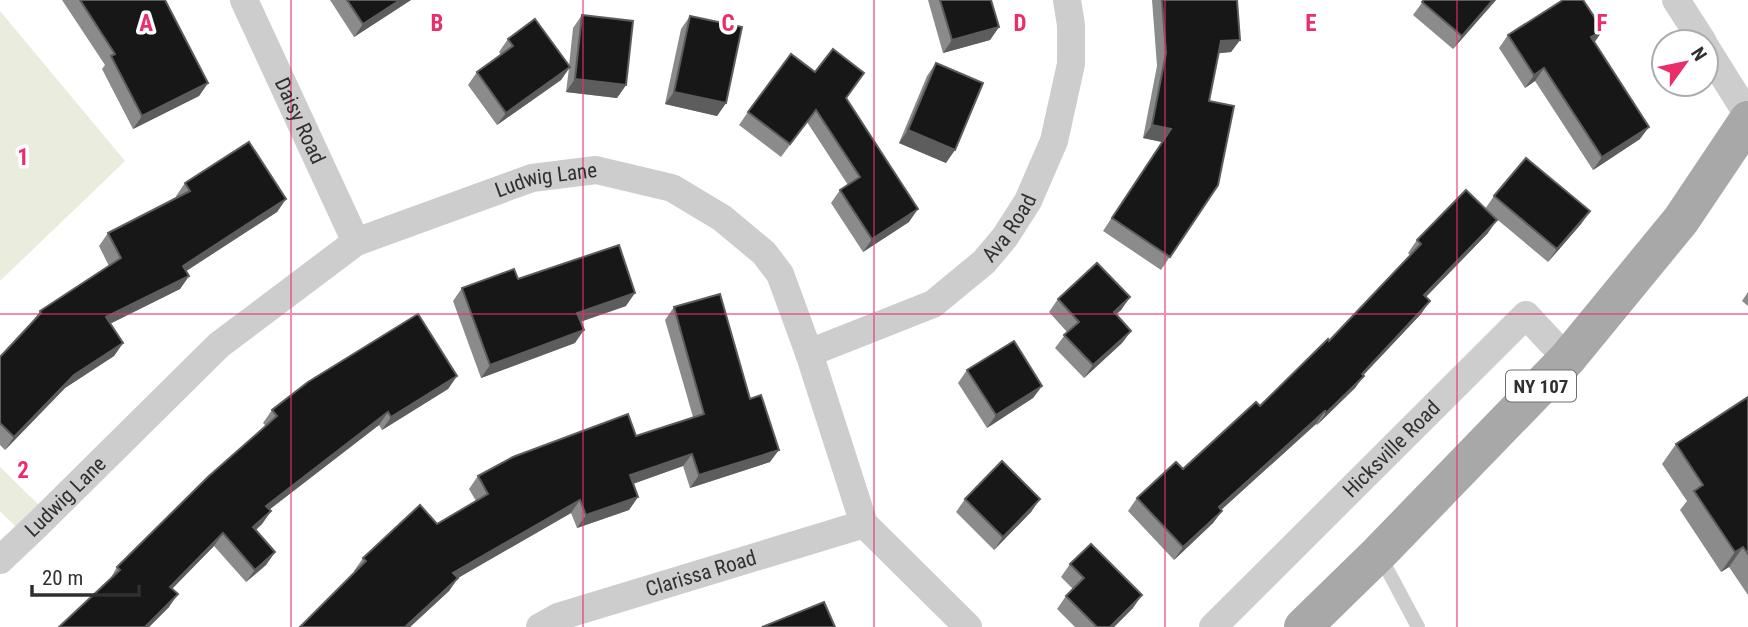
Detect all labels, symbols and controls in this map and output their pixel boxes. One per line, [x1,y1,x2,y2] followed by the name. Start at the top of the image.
[139,10,153,37] text: A
[431,10,443,37] text: B
[721,10,735,37] text: C
[1014,10,1027,37] text: D
[1305,10,1317,37] text: E
[1597,10,1608,37] text: F
[1650,28,1720,98] north arrow
[1686,43,1712,65] text: N
[270,74,330,168] street label: Daisy Road
[17,144,29,171] text: 1
[492,158,598,202] street label: Ludwig Lane
[977,191,1041,267] street label: Ava Road
[1506,370,1576,402] road number: NY 107
[1338,396,1445,502] street label: Hicksville Road
[20,452,111,542] street label: Ludwig Lane
[17,457,29,484] text: 2
[643,545,759,602] street label: Clarissa Road
[32,554,138,598] scale bar
[42,566,83,590] text: 20 m

